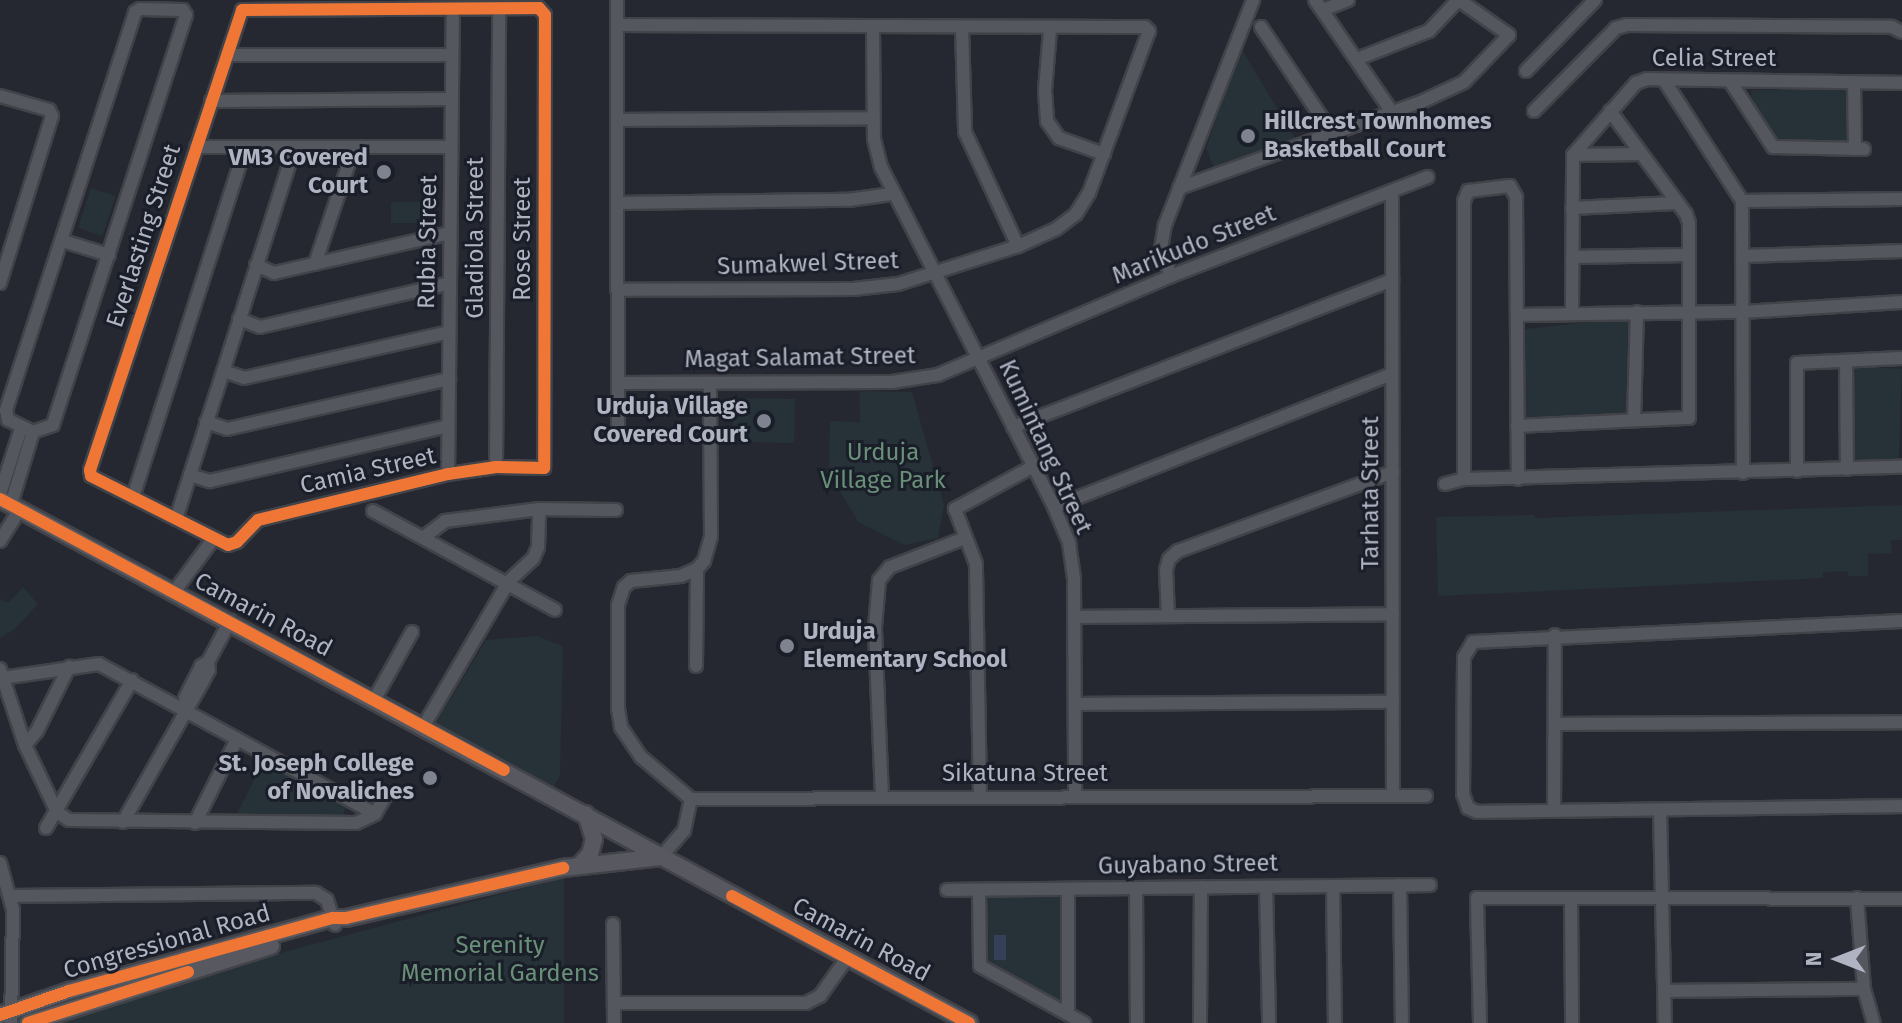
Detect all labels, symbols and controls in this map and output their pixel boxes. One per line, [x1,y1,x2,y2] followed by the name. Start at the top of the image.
[1652,45,1776,73] street label: Celia Street
[1264,108,1492,164] place label: Hillcrest Townhomes Basketball Court
[1239,127,1257,145] marker: Hillcrest Townhomes Basketball Court
[101,141,187,331] street label: Everlasting Street
[228,144,368,200] place label: VM3 Covered Court
[462,157,490,319] street label: Gladiola Street
[375,163,393,181] marker: VM3 Covered Court
[412,175,444,309] street label: Rubia Street
[509,177,537,301] street label: Rose Street
[1108,199,1280,291] street label: Marikudo Street
[717,246,899,282] street label: Sumakwel Street
[684,342,916,374] street label: Magat Salamat Street
[992,355,1098,539] street label: Kumintang Street
[593,393,748,449] place label: Urduja Village Covered Court
[755,412,773,430] marker: Urduja Village Covered Court
[1357,416,1385,570] street label: Tarhata Street
[820,439,946,495] park label: Urduja Village Park
[297,441,439,501] street label: Camia Street
[189,567,337,663] street label: Camarin Road
[803,618,1007,674] place label: Urduja Elementary School
[778,637,796,655] marker: Urduja Elementary School
[218,750,414,806] place label: St. Joseph College of Novaliches
[942,760,1108,788] street label: Sikatuna Street
[421,769,439,787] marker: St. Joseph College of Novaliches
[1098,849,1278,881] street label: Guyabano Street
[787,892,935,988] street label: Camarin Road
[60,899,274,985] street label: Congressional Road
[1798,919,1878,999] north arrow
[401,932,599,988] park label: Serenity Memorial Gardens
[1800,952,1827,966] text: N

